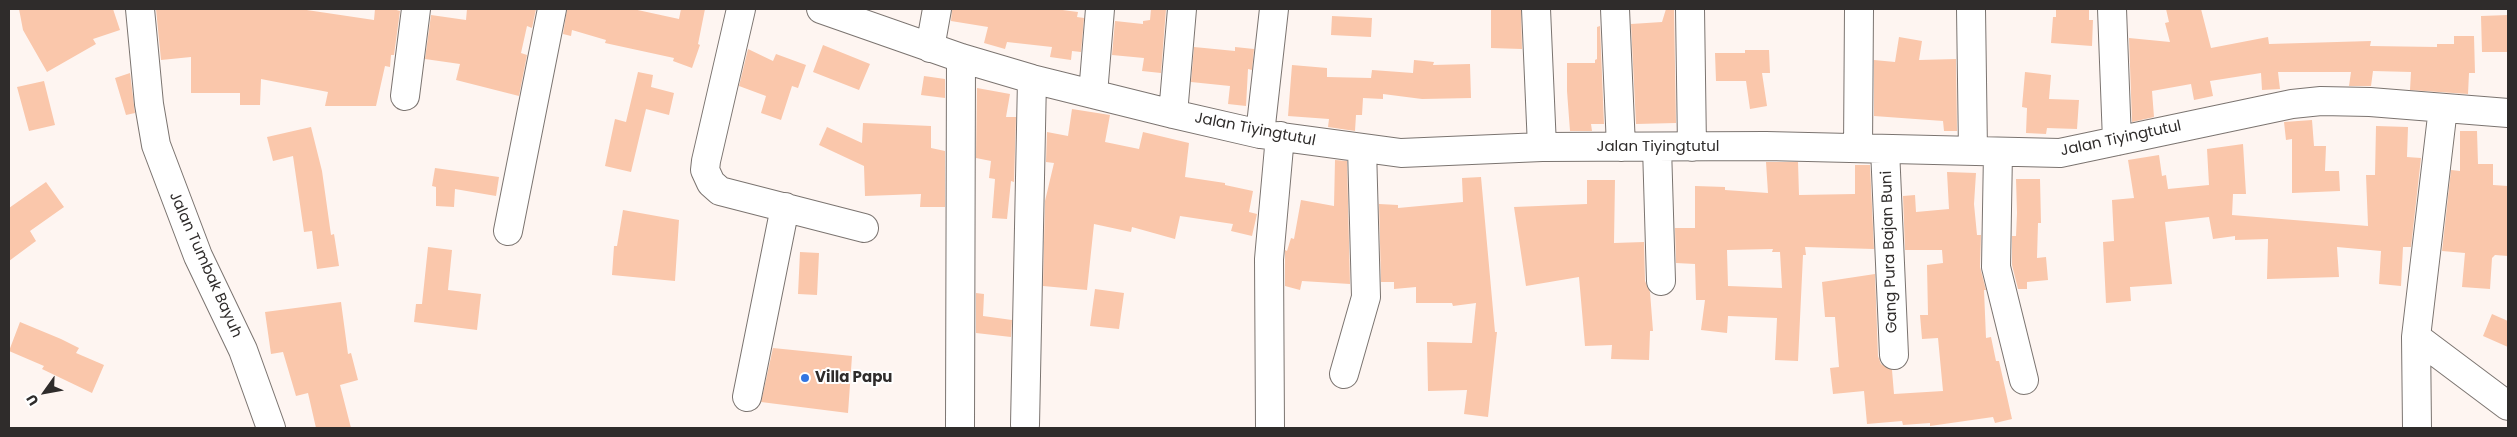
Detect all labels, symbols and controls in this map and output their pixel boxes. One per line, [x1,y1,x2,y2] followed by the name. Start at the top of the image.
[1193,109,1317,151] street label: Jalan Tiyingtutul
[2059,117,2183,161] street label: Jalan Tiyingtutul
[1596,138,1720,156] street label: Jalan Tiyingtutul
[1878,171,1902,333] street label: Gang Pura Bajan Buni
[165,189,245,341] street label: Jalan Tumbak Bayuh
[20,367,70,417] north arrow
[815,369,892,387] place label: Villa Papu
[799,372,811,384] marker: Villa Papu
[21,390,43,409] text: U

